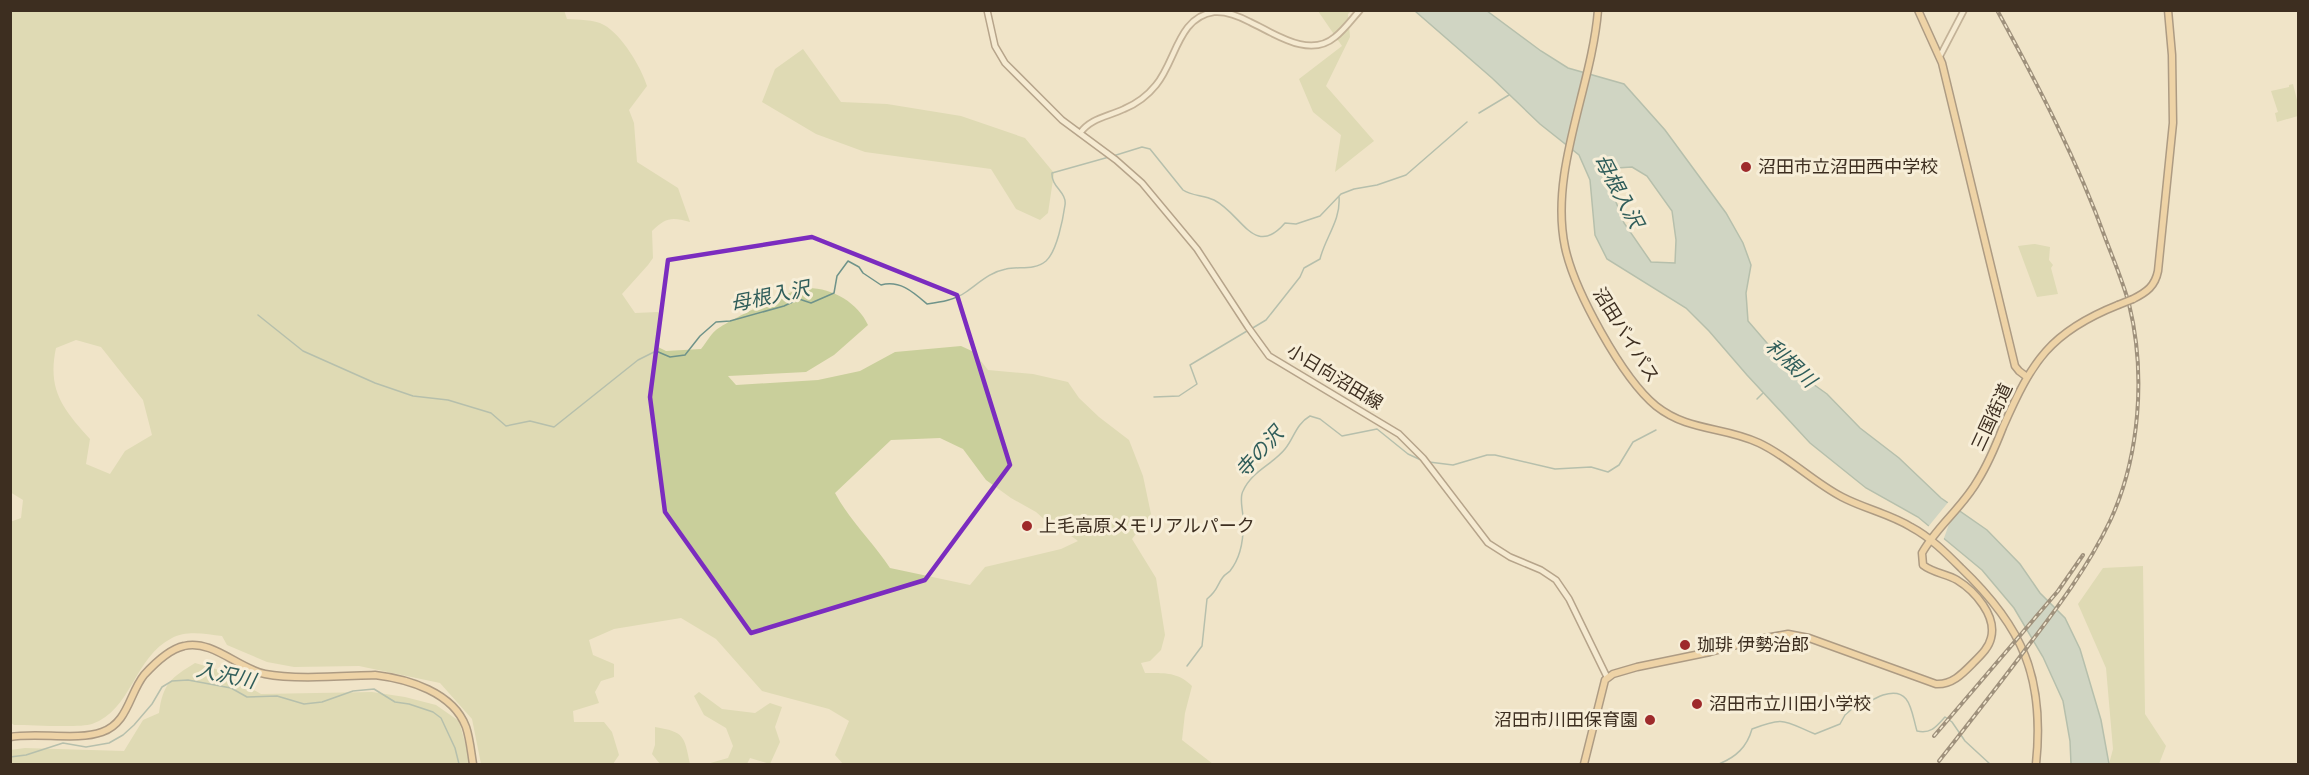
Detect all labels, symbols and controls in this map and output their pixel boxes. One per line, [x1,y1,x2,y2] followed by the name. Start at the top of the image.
[1588,149,1652,236] water label: 母根入沢
[1758,154,1938,179] place label: 沼田市立沼田西中学校
[1739,160,1753,174] marker: 沼田市立沼田西中学校
[728,273,815,318] water label: 母根入沢
[1587,282,1666,387] street label: 沼田バイパス
[1760,332,1824,395] water label: 利根川
[1283,338,1388,415] street label: 小日向沼田線
[1965,379,2018,455] street label: 三国街道
[1229,418,1291,484] water label: 寺の沢
[1039,513,1255,538] place label: 上毛高原メモリアルパーク
[1020,519,1034,533] marker: 上毛高原メモリアルパーク
[1697,632,1809,657] place label: 珈琲 伊勢治郎
[1678,638,1692,652] marker: 珈琲 伊勢治郎
[194,655,260,695] water label: 入沢川
[1709,691,1871,716] place label: 沼田市立川田小学校
[1690,697,1704,711] marker: 沼田市立川田小学校
[1494,707,1638,732] place label: 沼田市川田保育園
[1643,713,1657,727] marker: 沼田市川田保育園

